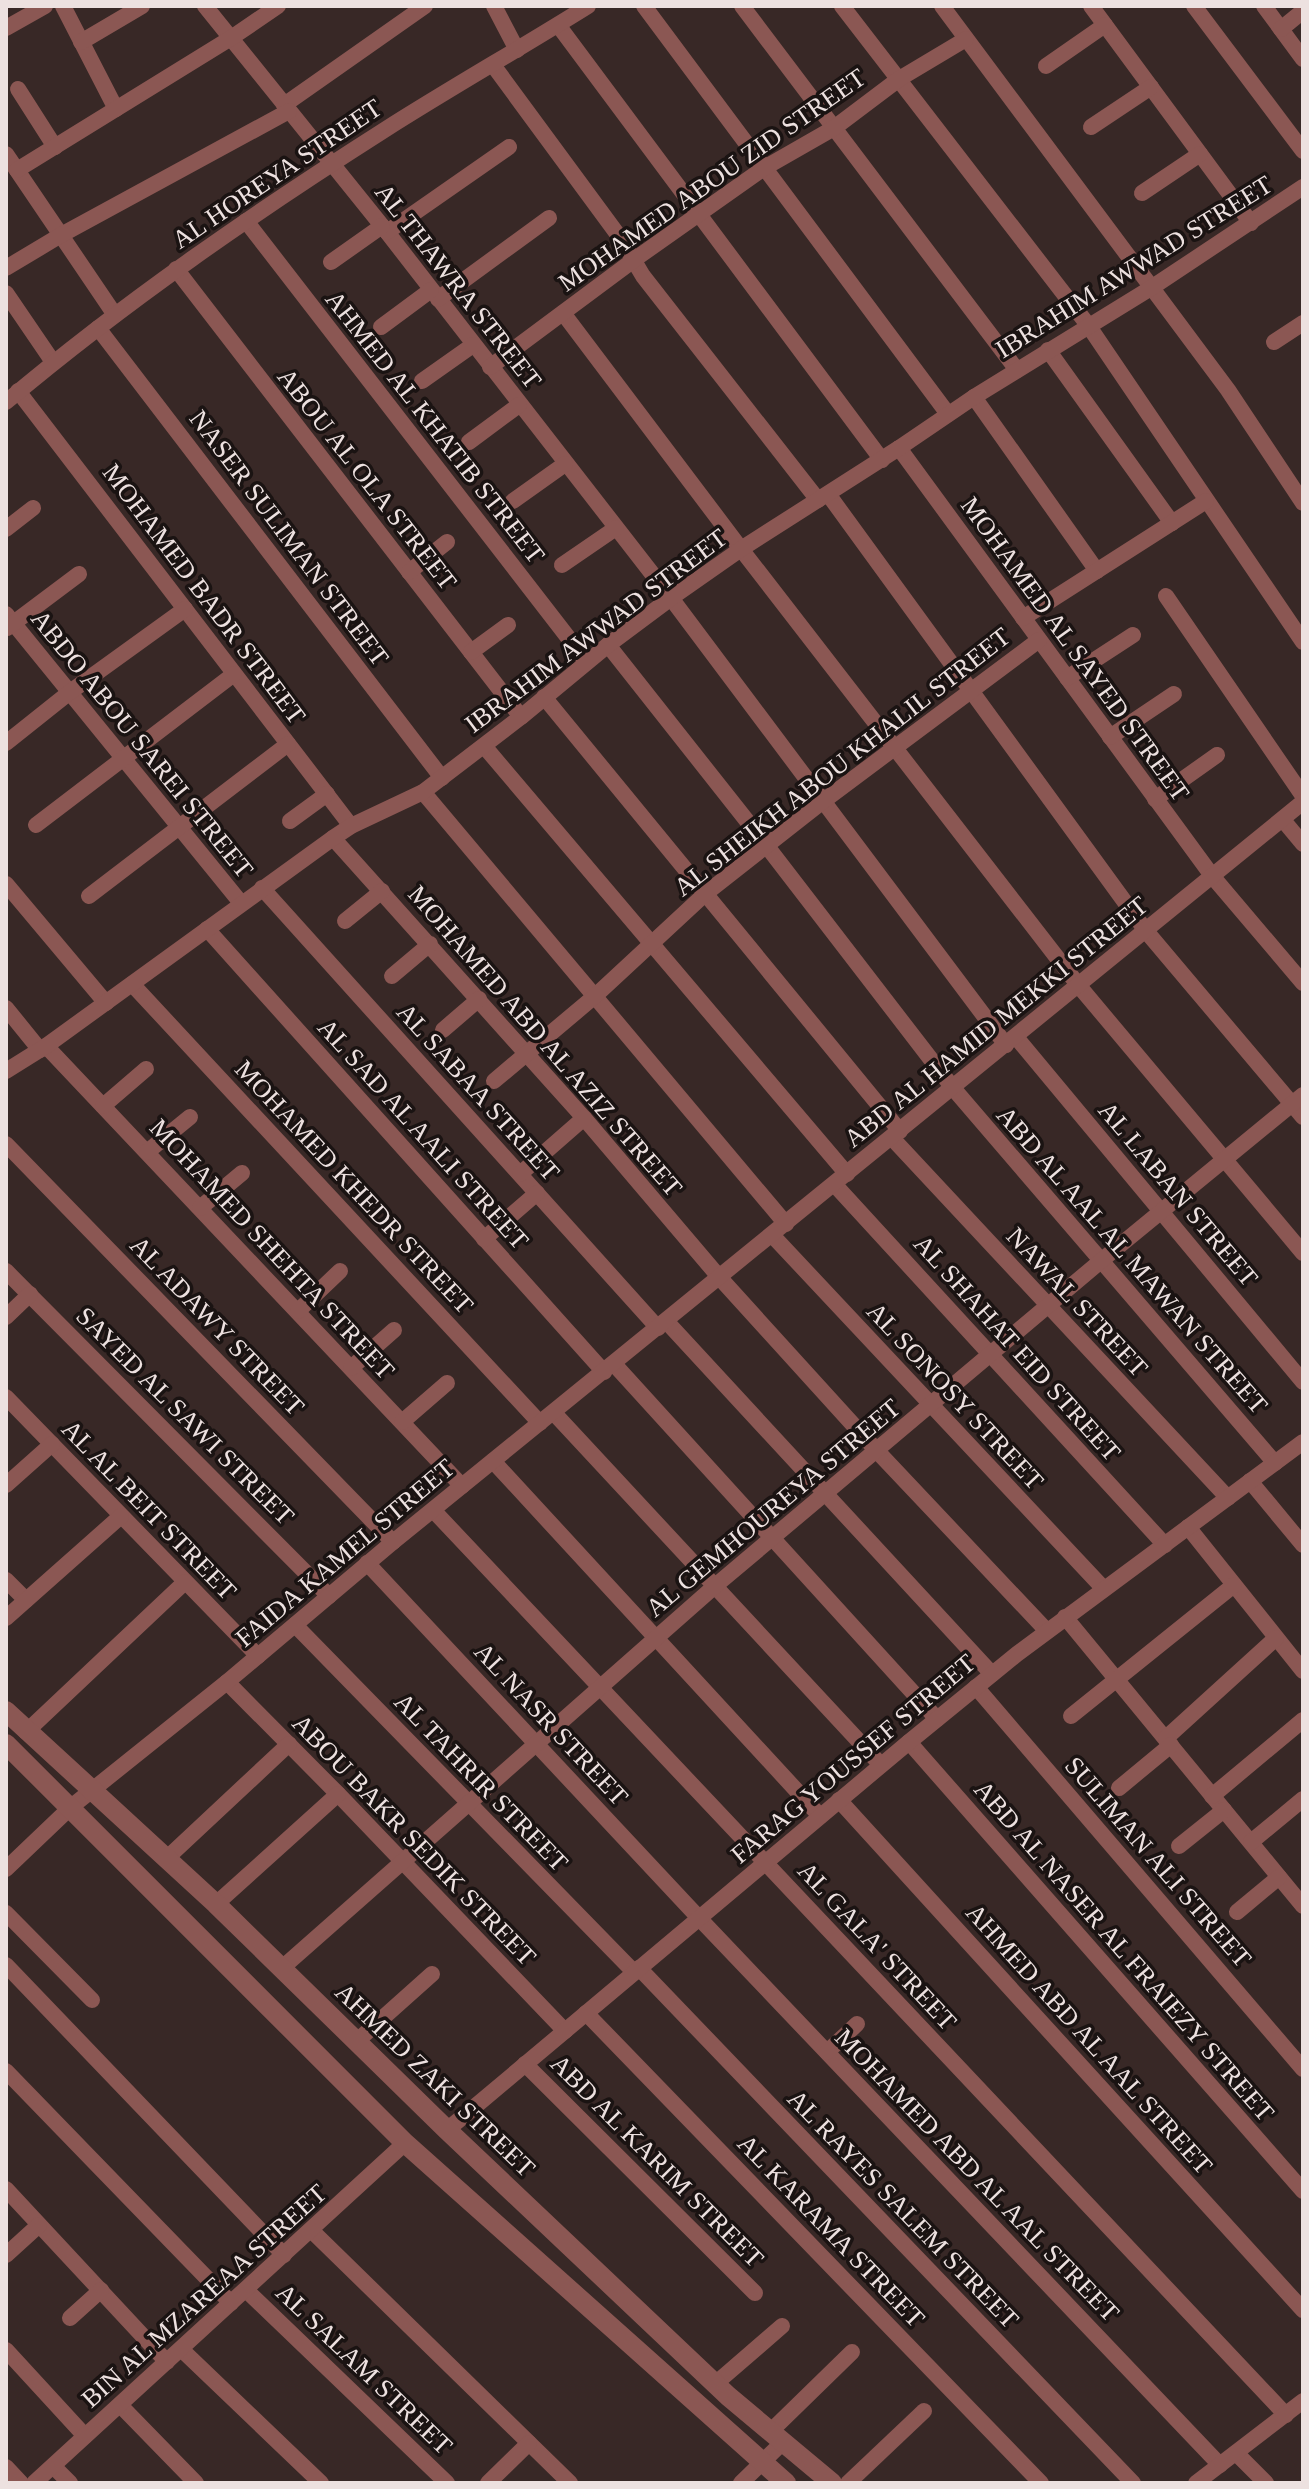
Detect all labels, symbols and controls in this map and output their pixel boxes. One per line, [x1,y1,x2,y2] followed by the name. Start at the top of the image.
[553,63,871,297] street label: MOHAMED ABOU ZID STREET
[167,93,387,255] street label: AL HOREYA STREET
[991,170,1277,364] street label: IBRAHIM AWWAD STREET
[369,178,547,394] street label: AL THAWRA STREET
[320,285,550,569] street label: AHMED AL KHATIB STREET
[272,363,462,595] street label: ABOU AL OLA STREET
[184,405,395,671] street label: NASER SULIMAN STREET
[97,458,311,730] street label: MOHAMED BADR STREET
[955,491,1195,807] street label: MOHAMED AL SAYED STREET
[459,523,733,739] street label: IBRAHIM AWWAD STREET
[25,604,259,884] street label: ABDO ABOU SAREI STREET
[668,622,1016,902] street label: AL SHEIKH ABOU KHALIL STREET
[402,880,688,1202] street label: MOHAMED ABD AL AZIZ STREET
[839,891,1154,1153] street label: ABD AL HAMID MEKKI STREET
[391,997,565,1187] street label: AL SABAA STREET
[312,1013,534,1255] street label: AL SAD AL AALI STREET
[229,1055,479,1320] street label: MOHAMED KHEDR STREET
[1092,1096,1264,1292] street label: AL LABAN STREET
[991,1101,1273,1420] street label: ABD AL AAL AL MAWAN STREET
[144,1113,400,1385] street label: MOHAMED SHEHTA STREET
[1001,1222,1153,1382] street label: NAWAL STREET
[908,1229,1126,1467] street label: AL SHAHAT EID STREET
[124,1231,310,1421] street label: AL ADAWY STREET
[861,1296,1049,1496] street label: AL SONOSY STREET
[70,1301,300,1531] street label: SAYED AL SAWI STREET
[640,1393,906,1623] street label: AL GEMHOUREYA STREET
[56,1414,242,1606] street label: AL AL BEIT STREET
[230,1453,460,1653] street label: FAIDA KAMEL STREET
[468,1637,634,1811] street label: AL NASR STREET
[725,1648,981,1869] street label: FARAG YOUSSEF STREET
[389,1687,574,1877] street label: AL TAHRIR STREET
[286,1709,542,1971] street label: ABOU BAKR SEDIK STREET
[1059,1751,1257,1973] street label: SULIMAN ALI STREET
[968,1775,1280,2127] street label: ABD AL NASER AL FRAIEZY STREET
[792,1856,962,2036] street label: AL GALA' STREET
[960,1898,1218,2180] street label: AHMED ABD AL AAL STREET
[329,1977,541,2183] street label: AHMED ZAKI STREET
[829,2023,1125,2327] street label: MOHAMED ABD AL AAL STREET
[545,2049,769,2273] street label: ABD AL KARIM STREET
[782,2084,1024,2334] street label: AL RAYES SALEM STREET
[732,2129,930,2333] street label: AL KARAMA STREET
[76,2178,332,2413] street label: BIN AL MZAREAA STREET
[270,2278,458,2460] street label: AL SALAM STREET

